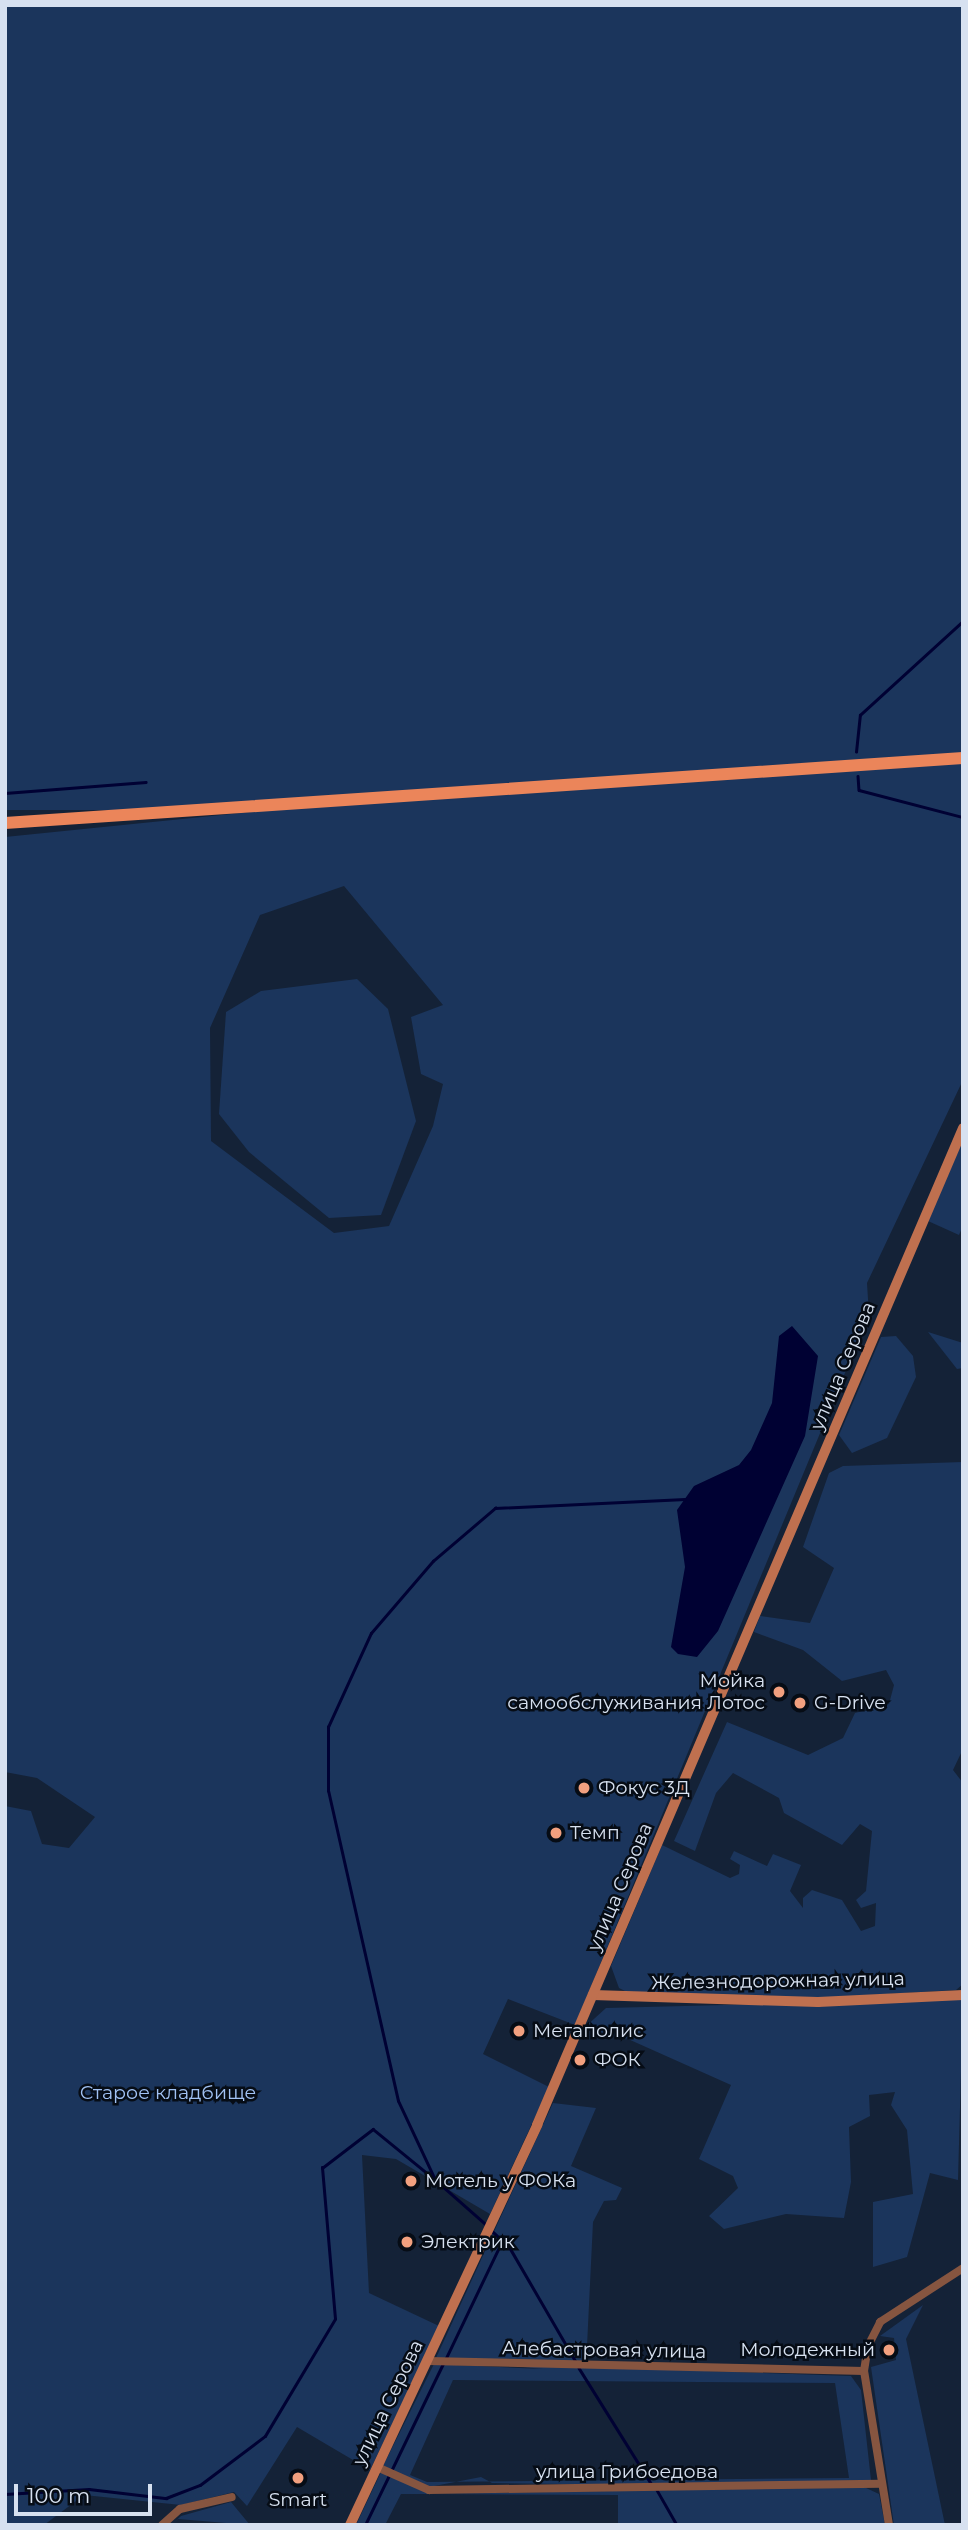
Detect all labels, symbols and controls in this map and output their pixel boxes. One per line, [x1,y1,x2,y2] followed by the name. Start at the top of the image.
[806,1299,880,1433] street label: улица Серова
[507,1670,765,1714] place label: Мойка самообслуживания Лотос
[771,1684,787,1700] marker: Мойка самообслуживания Лотос
[814,1692,886,1714] place label: G-Drive
[792,1695,808,1711] marker: G-Drive
[598,1777,690,1799] place label: Фокус 3Д
[576,1780,592,1796] marker: Фокус 3Д
[583,1820,657,1954] street label: улица Серова
[570,1822,620,1844] place label: Темп
[548,1825,564,1841] marker: Темп
[651,1967,905,1995] street label: Железнодорожная улица
[533,2020,644,2042] place label: Мегаполис
[511,2023,527,2039] marker: Мегаполис
[594,2049,641,2071] place label: ФОК
[572,2052,588,2068] marker: ФОК
[80,2082,256,2104] park label: Старое кладбище
[425,2170,576,2192] place label: Мотель у ФОКа
[403,2173,419,2189] marker: Мотель у ФОКа
[421,2231,515,2253] place label: Электрик
[399,2234,415,2250] marker: Электрик
[348,2336,428,2470] street label: улица Серова
[502,2337,706,2363] street label: Алебастровая улица
[740,2339,875,2361] place label: Молодежный
[881,2342,897,2358] marker: Молодежный
[536,2461,718,2483] street label: улица Грибоедова
[18,2470,156,2514] scale bar
[290,2470,306,2486] marker: Smart
[27,2483,90,2508] text: 100 m
[269,2489,327,2511] place label: Smart

